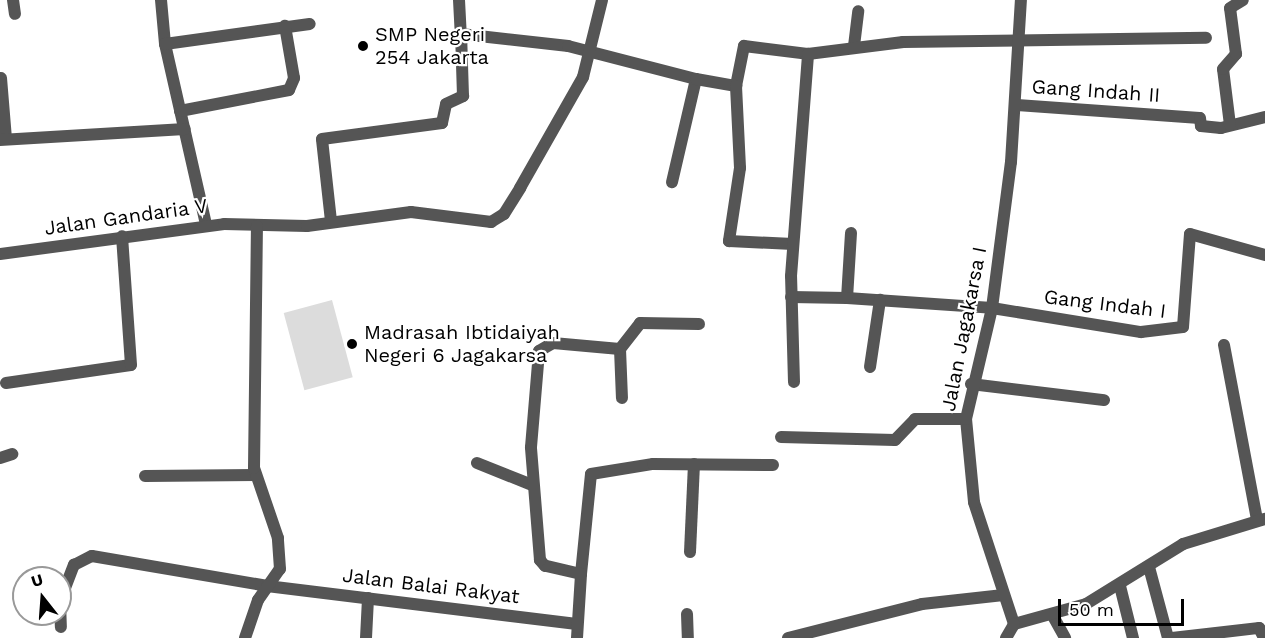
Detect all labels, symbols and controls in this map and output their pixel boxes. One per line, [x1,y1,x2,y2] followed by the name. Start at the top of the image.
[375,22,489,69] place label: SMP Negeri 254 Jakarta
[356,39,370,53] marker: SMP Negeri 254 Jakarta
[1031,75,1161,107] street label: Gang Indah II
[42,194,210,240] street label: Jalan Gandaria V
[936,244,992,414] street label: Jalan Jagakarsa I
[1043,285,1167,323] street label: Gang Indah I
[364,320,560,367] place label: Madrasah Ibtidaiyah Negeri 6 Jagakarsa
[345,337,359,351] marker: Madrasah Ibtidaiyah Negeri 6 Jagakarsa
[341,563,521,609] street label: Jalan Balai Rakyat
[12,566,72,626] north arrow
[29,569,45,591] text: U
[1061,587,1187,625] scale bar
[1069,599,1114,620] text: 50 m

